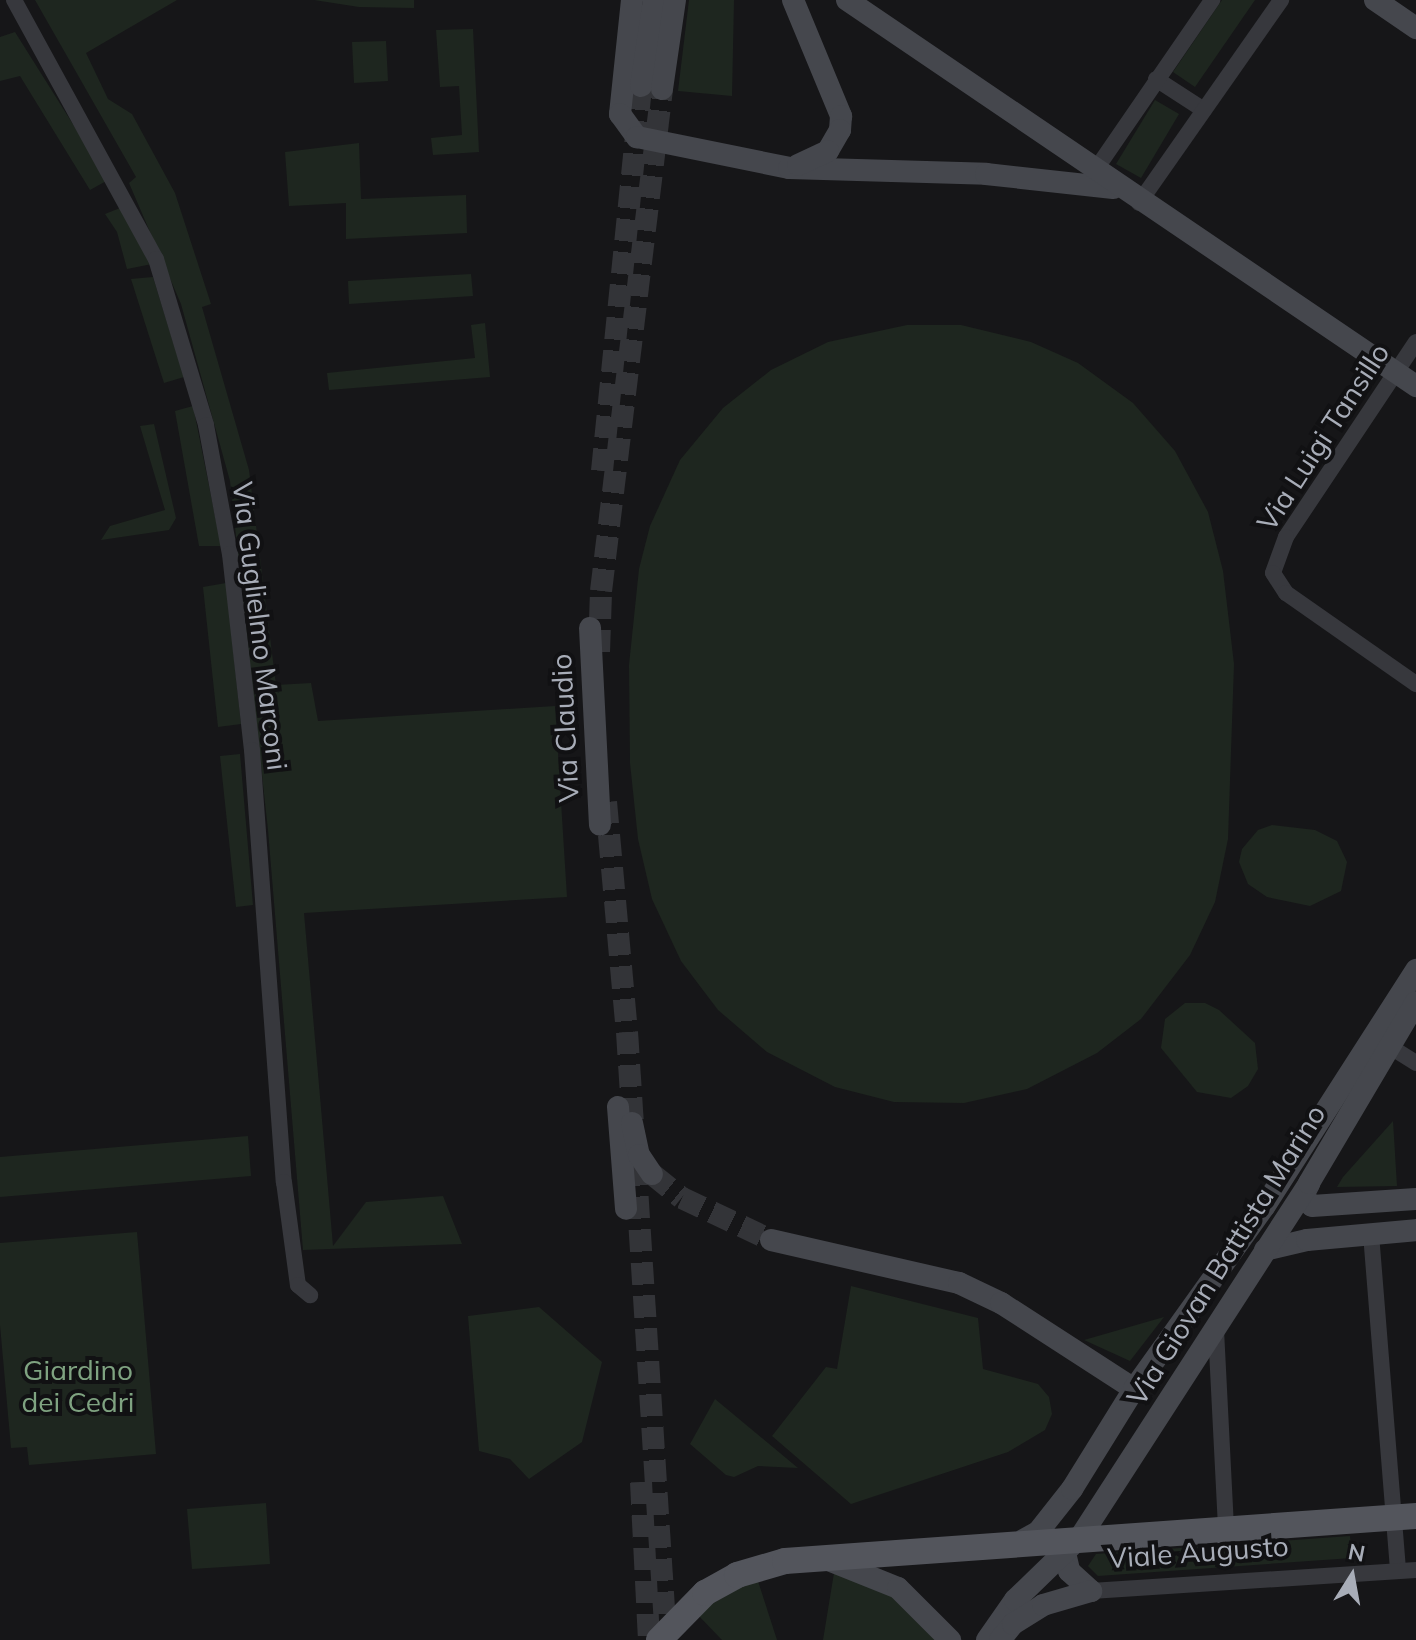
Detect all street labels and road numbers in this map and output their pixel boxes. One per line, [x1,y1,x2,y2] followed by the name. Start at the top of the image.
[1250,337,1396,537] street label: Via Luigi Tansillo
[226,480,294,772] street label: Via Guglielmo Marconi
[544,653,586,803] street label: Via Claudio
[1120,1099,1332,1411] street label: Via Giovan Battista Marino
[1106,1529,1290,1575] street label: Viale Augusto

